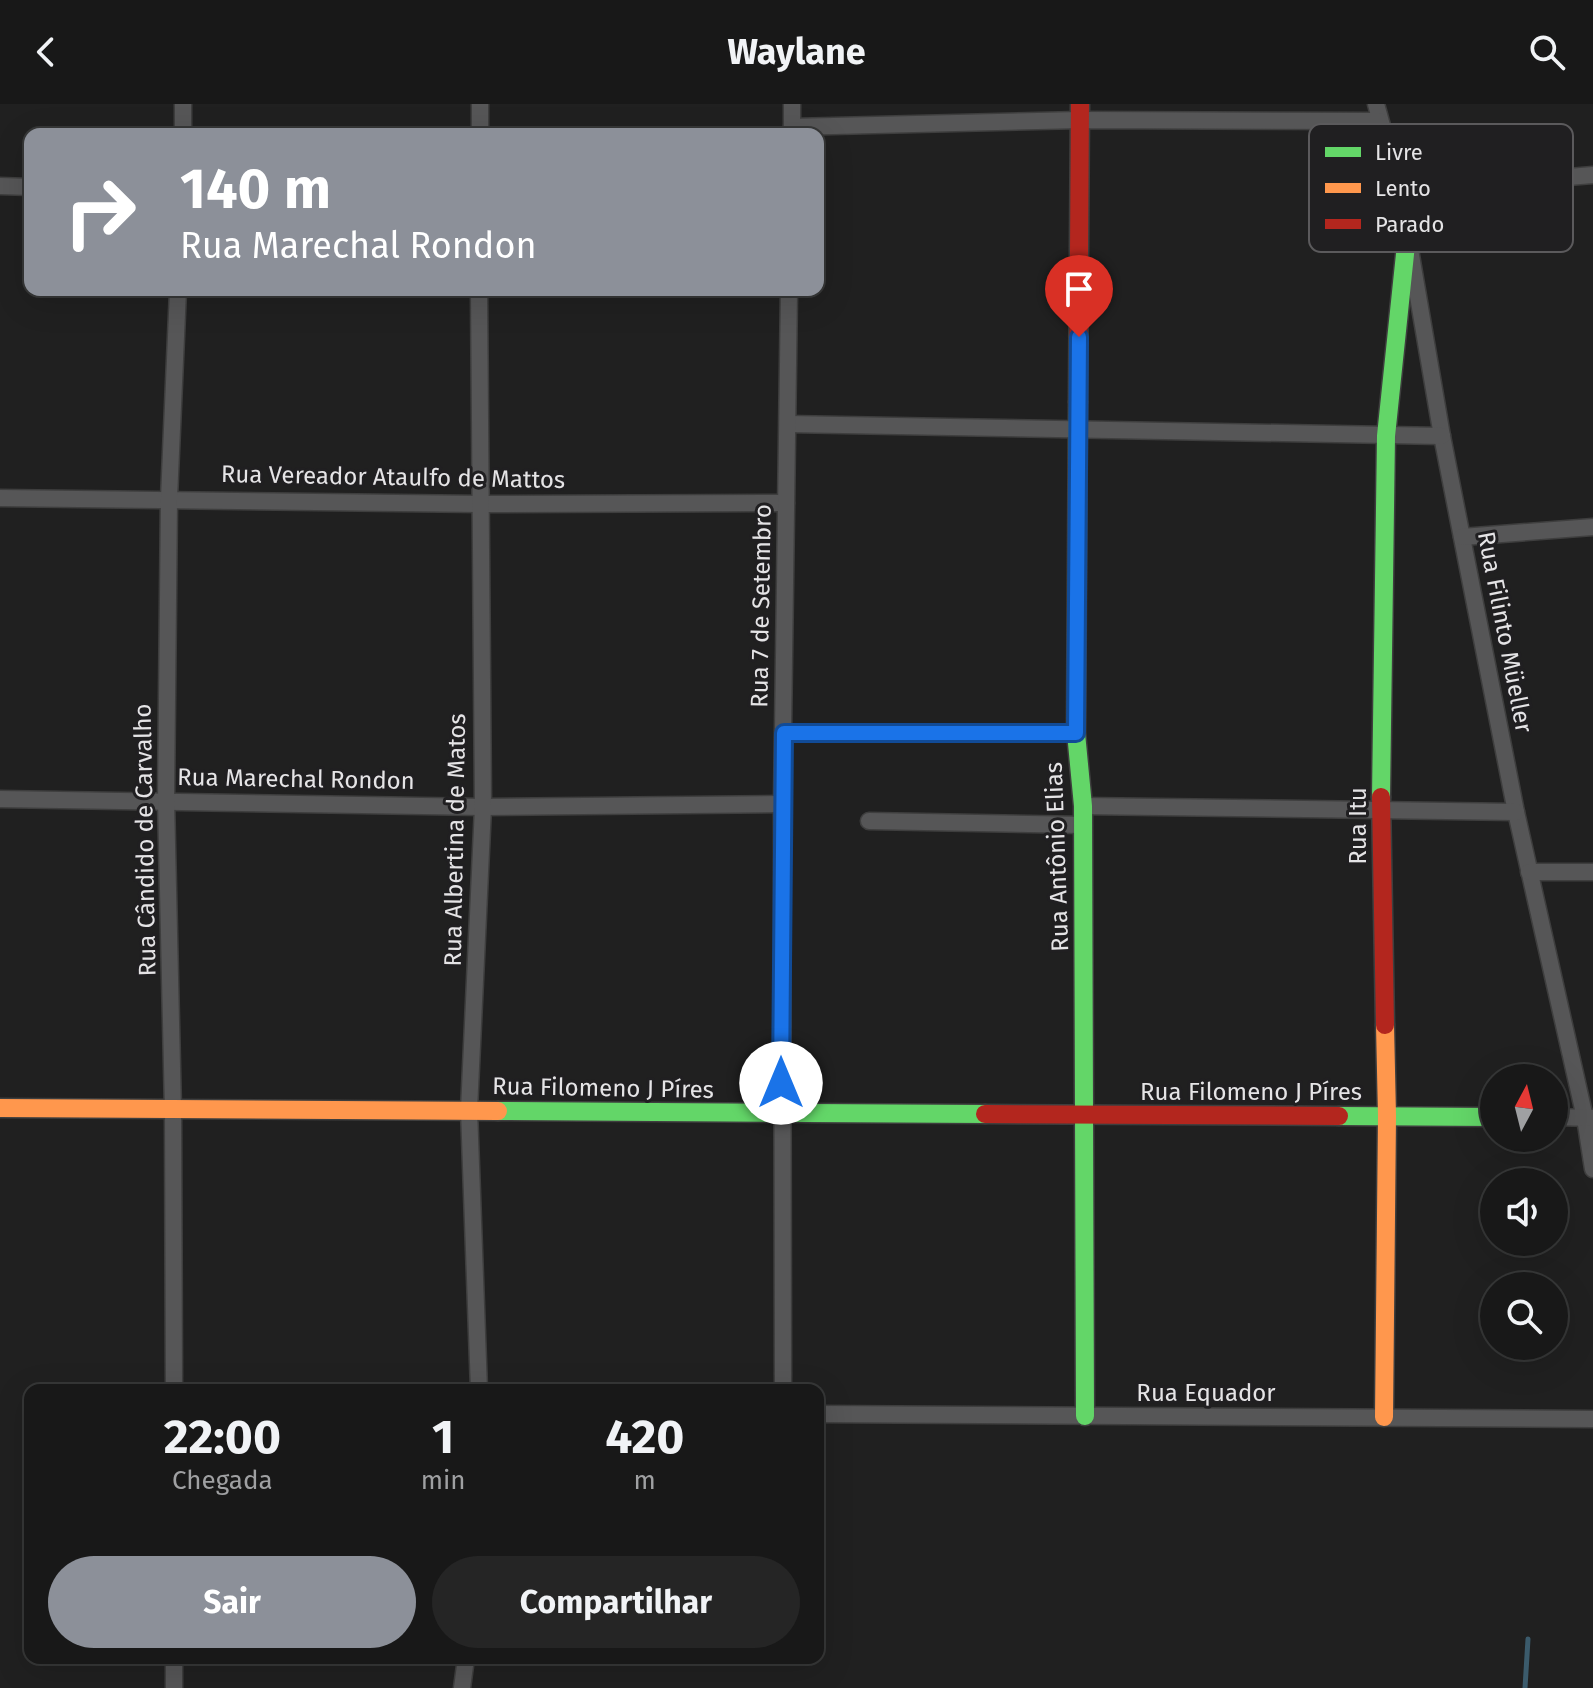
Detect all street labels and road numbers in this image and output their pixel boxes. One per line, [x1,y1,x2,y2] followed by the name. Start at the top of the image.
[221,460,565,494] street label: Rua Vereador Ataulfo de Mattos
[745,504,777,708] street label: Rua 7 de Setembro
[1472,529,1538,736] street label: Rua Filinto Müeller
[129,703,161,977] street label: Rua Cândido de Carvalho
[439,713,471,967] street label: Rua Albertina de Matos
[1040,762,1074,952] street label: Rua Antônio Elias
[177,763,415,795] street label: Rua Marechal Rondon
[1344,787,1372,865] street label: Rua Itu
[492,1072,714,1104] street label: Rua Filomeno J Píres
[1140,1078,1362,1106] street label: Rua Filomeno J Píres
[1136,1379,1276,1407] street label: Rua Equador

